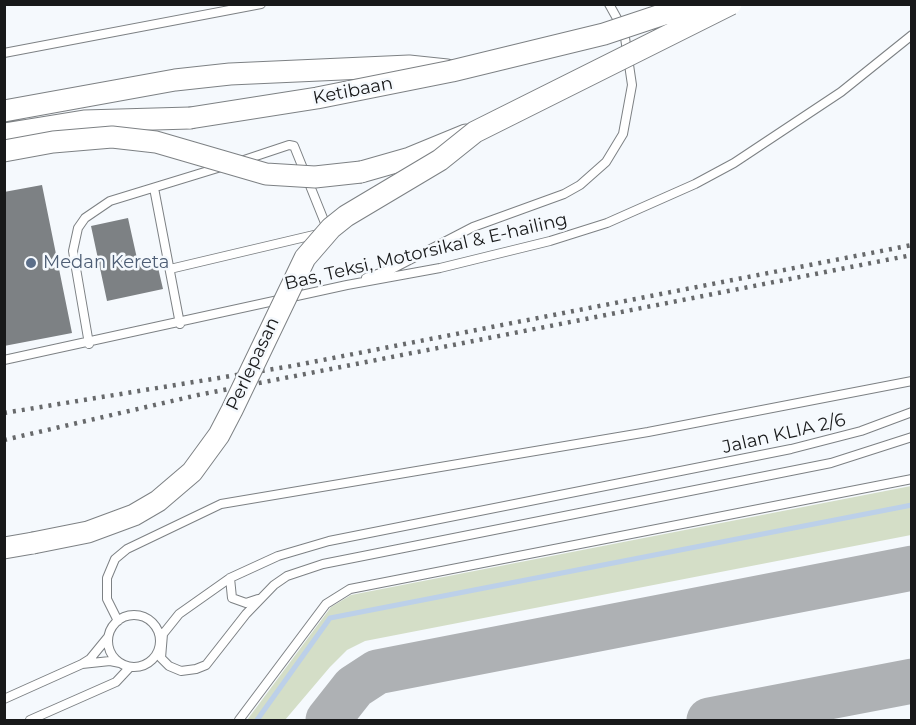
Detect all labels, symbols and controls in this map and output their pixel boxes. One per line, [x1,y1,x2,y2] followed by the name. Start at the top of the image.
[311,73,395,109] street label: Ketibaan
[282,209,570,295] street label: Bas, Teksi, Motorsikal & E-hailing
[43,252,169,274] place label: Medan Kereta
[24,256,38,270] marker: Medan Kereta
[222,314,284,414] street label: Perlepasan
[720,409,848,459] street label: Jalan KLIA 2/6

